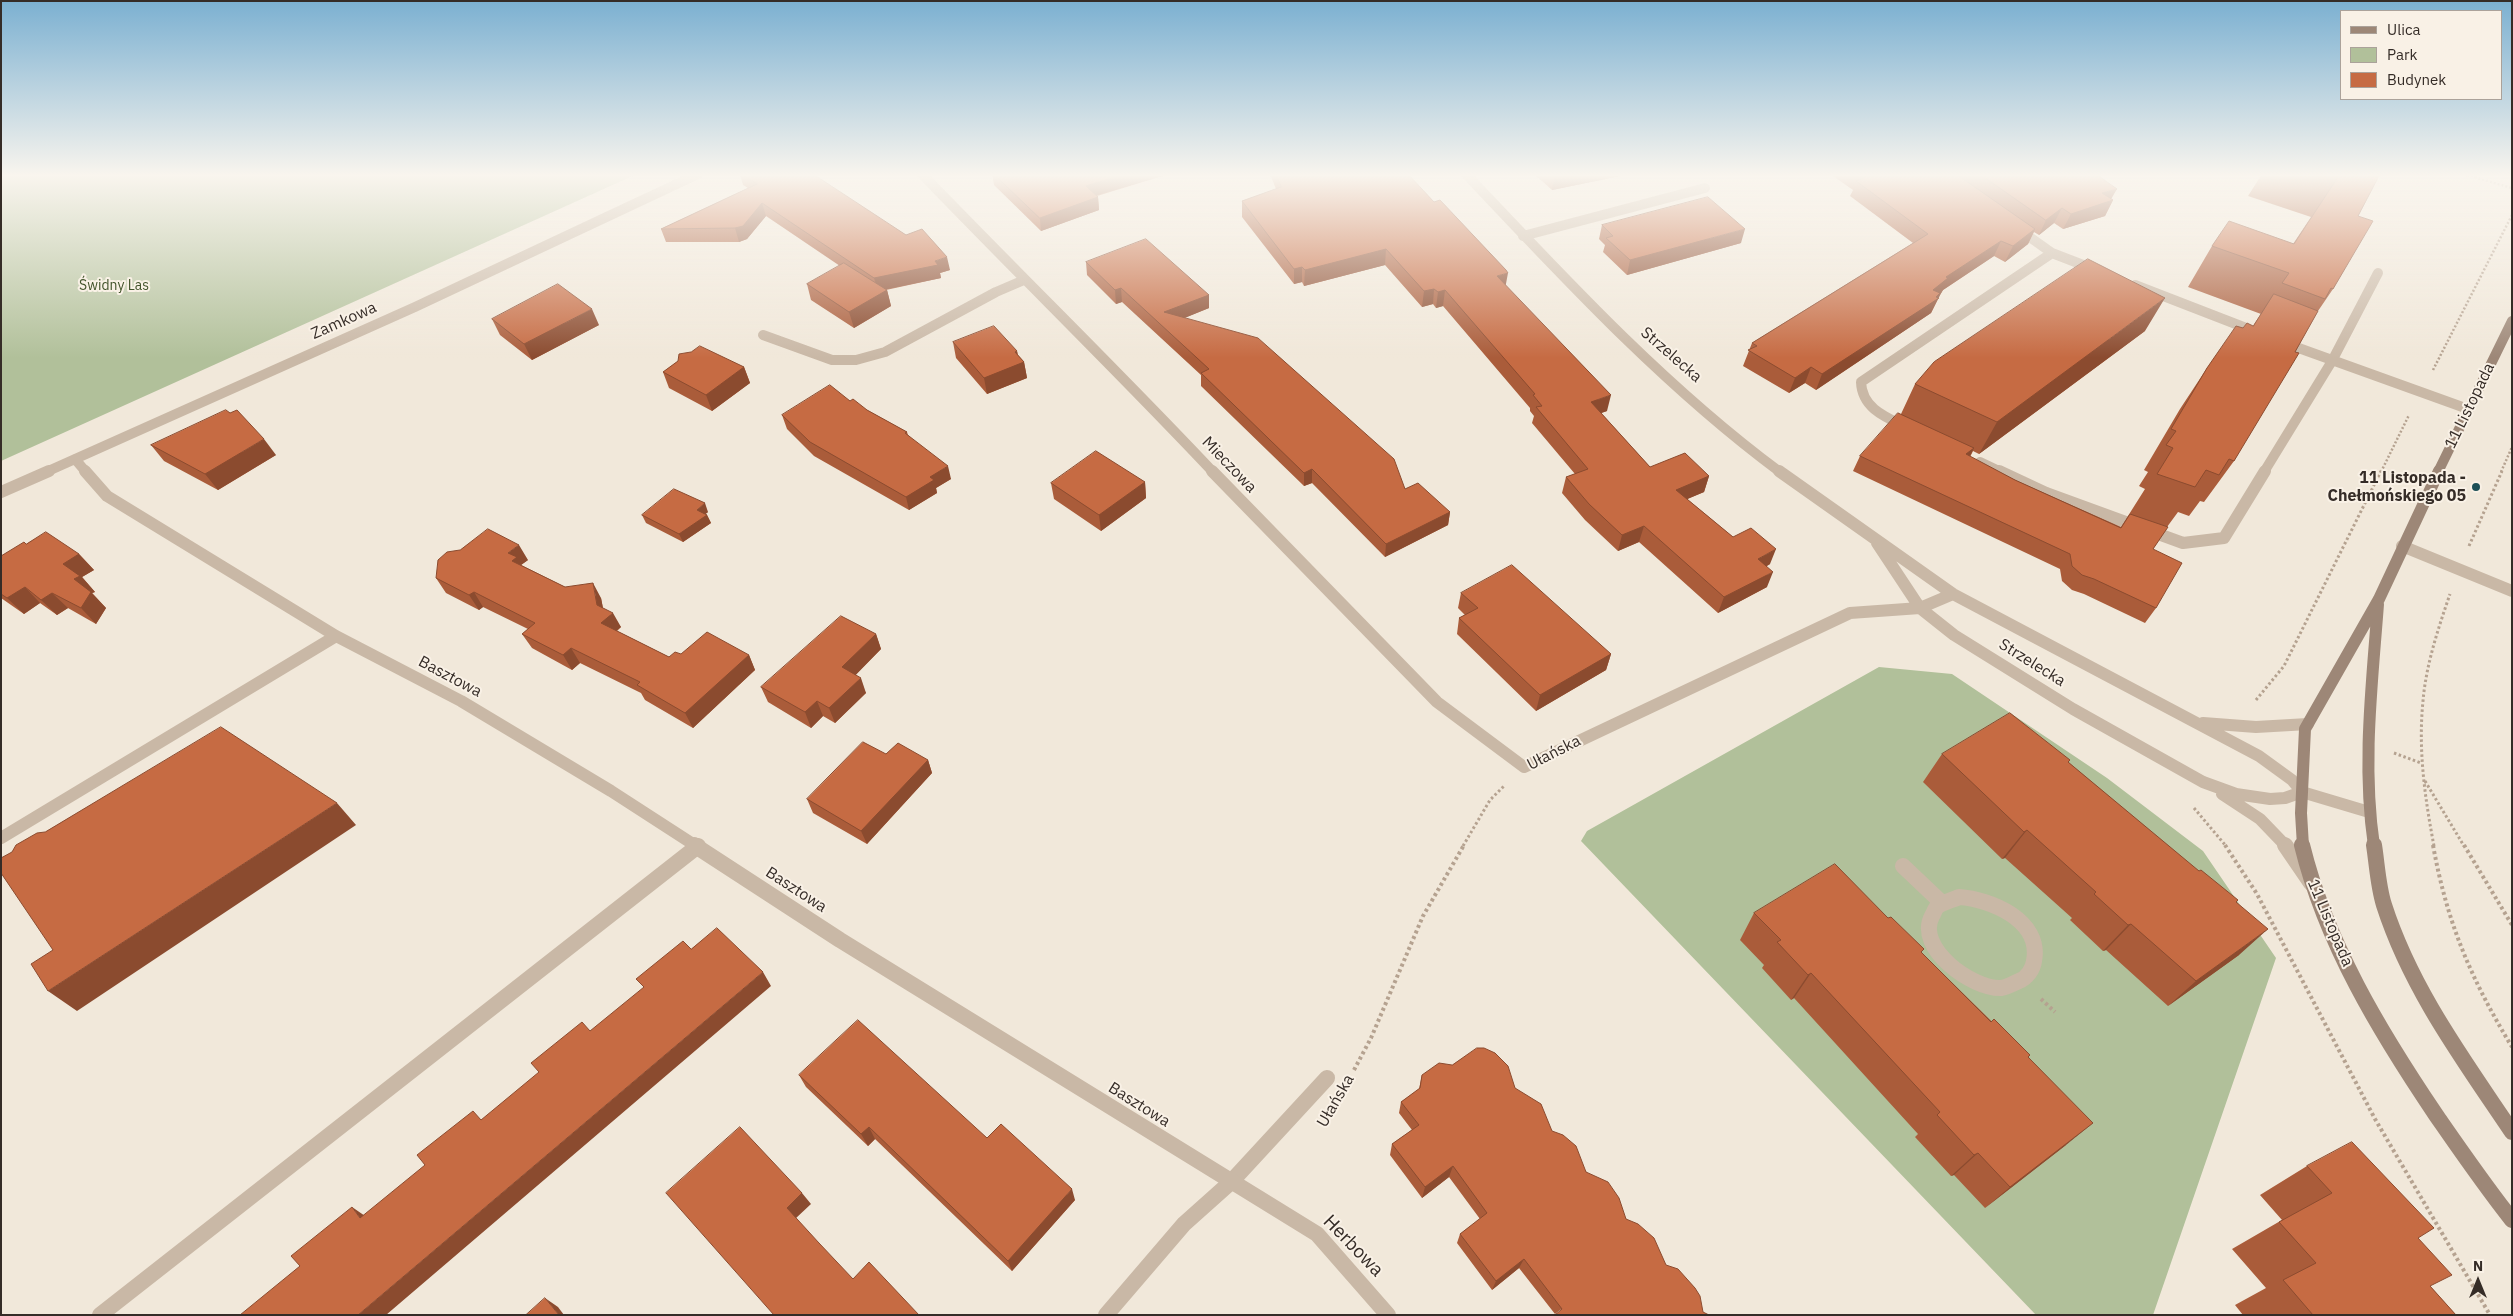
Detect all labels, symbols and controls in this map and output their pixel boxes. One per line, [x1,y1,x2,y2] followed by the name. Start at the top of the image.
[2340,10,2503,100] legend
[2387,20,2421,39] text: Ulica
[2387,45,2417,64] text: Park
[2387,70,2446,89] text: Budynek
[79,278,149,294] park label: Świdny Las
[308,298,380,344] street label: Zamkowa
[1636,323,1706,387] street label: Strzelecka
[2441,360,2499,452] street label: 11 Listopada
[1198,433,1260,497] street label: Mieczowa
[2328,468,2466,506] place label: 11 Listopada - Chełmońskiego 05
[2470,481,2482,493] marker: 11 Listopada - Chełmońskiego 05
[1995,635,2069,691] street label: Strzelecka
[415,652,485,702] street label: Basztowa
[1524,731,1584,775] street label: Ułańska
[762,863,830,917] street label: Basztowa
[2303,877,2357,969] street label: 11 Listopada
[1313,1071,1359,1131] street label: Ułańska
[1105,1079,1173,1131] street label: Basztowa
[1318,1210,1388,1282] street label: Herbowa
[2453,1256,2503,1306] north arrow
[2473,1257,2483,1275] text: N

